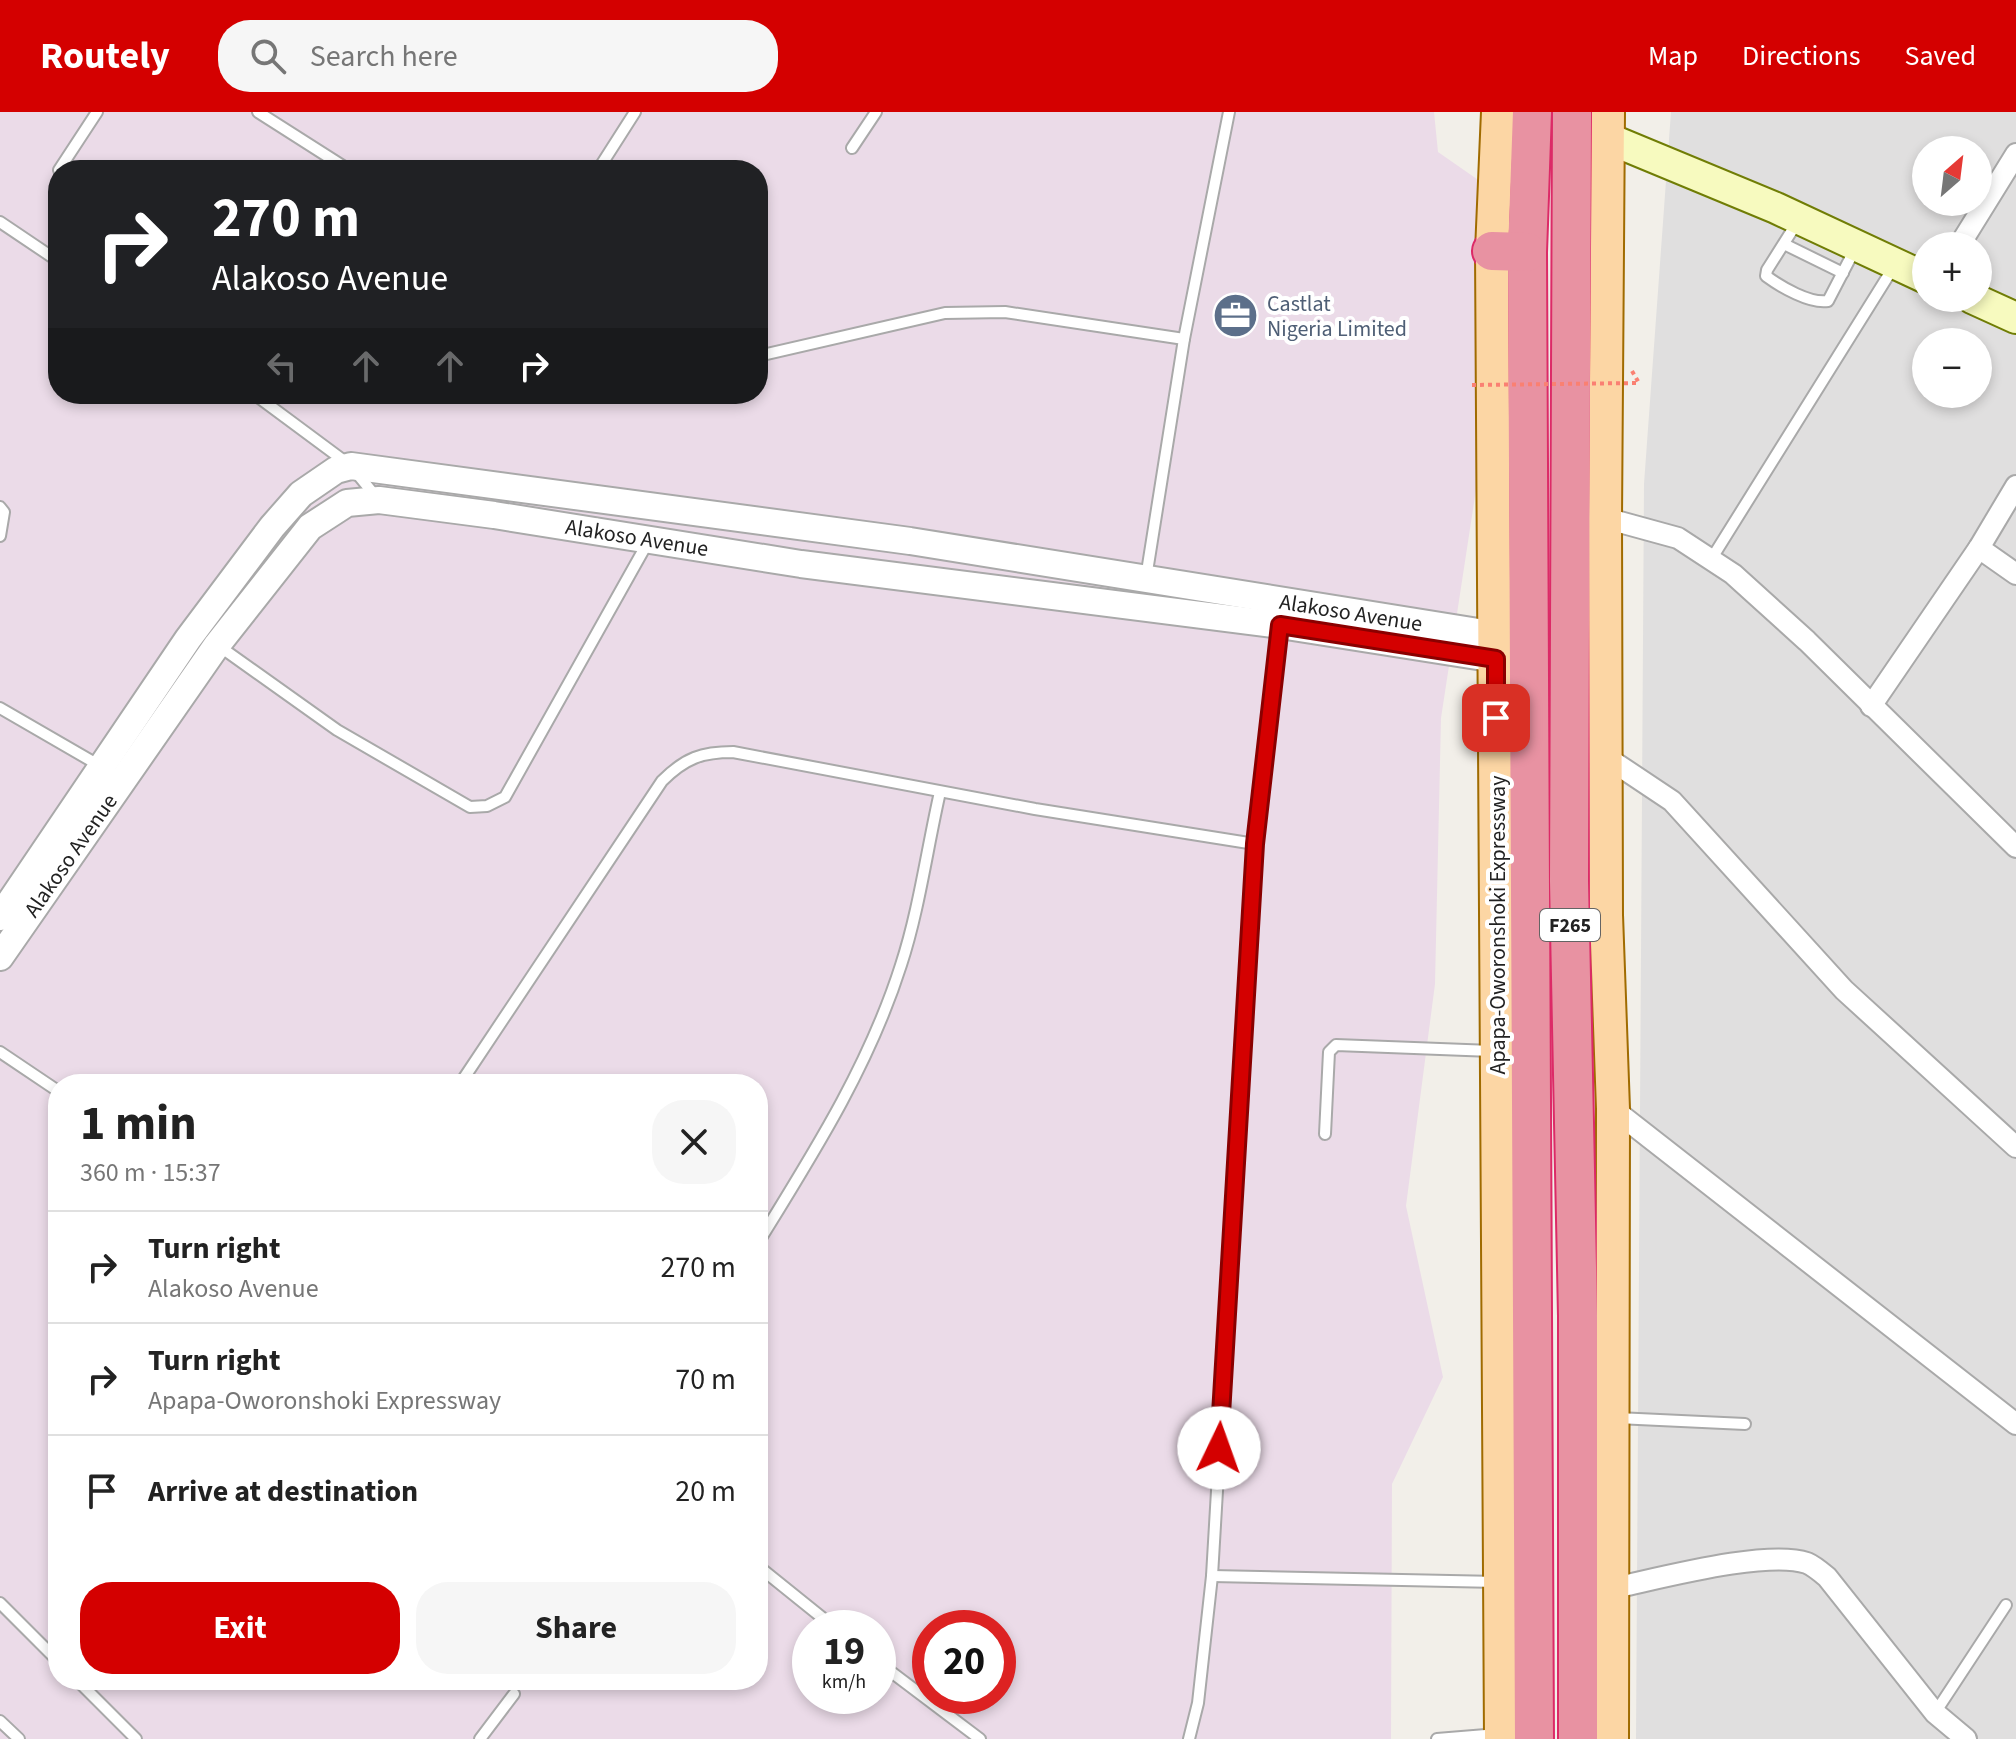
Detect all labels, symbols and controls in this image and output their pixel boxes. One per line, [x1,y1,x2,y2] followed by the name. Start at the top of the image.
[218,20,778,92] search box
[40,29,170,83] text: Routely
[246,34,290,78] icon: search
[310,35,458,78] text: Search here
[1648,36,1698,76] text: Map
[1742,36,1861,76] text: Directions
[1905,36,1976,76] text: Saved
[1912,136,1992,216] north arrow
[1912,136,1992,408] map controls
[212,179,360,258] text: 270 m
[80,192,184,296] icon: right
[1912,232,1992,312] button: +
[212,253,448,304] text: Alakoso Avenue
[1267,288,1407,345] place label: Castlat Nigeria Limited
[1212,292,1260,340] office icon: Castlat Nigeria Limited
[1912,328,1992,408] button: −
[260,344,304,388] icon: left
[344,344,388,388] icon: ahead
[428,344,472,388] icon: ahead
[512,344,556,388] icon: right
[563,511,711,565] street label: Alakoso Avenue
[1277,586,1425,640] street label: Alakoso Avenue
[1462,684,1530,752] pin
[1474,696,1518,740] icon: arrive
[1482,775,1514,1074] street label: Apapa-Oworonshoki Expressway
[16,787,125,924] street label: Alakoso Avenue
[1540,909,1600,941] road number: F265
[80,1090,197,1158] text: 1 min
[652,1100,736,1184] button: close
[80,1154,221,1191] text: 360 m · 15:37
[148,1227,280,1270] text: Turn right
[80,1245,124,1289] icon: right
[660,1246,736,1289] text: 270 m
[148,1270,319,1307] text: Alakoso Avenue
[148,1339,280,1382] text: Turn right
[80,1357,124,1401] icon: right
[675,1358,736,1401] text: 70 m
[148,1382,501,1419] text: Apapa-Oworonshoki Expressway
[1177,1406,1261,1490] position arrow
[80,1469,124,1513] icon: arrive
[148,1470,418,1513] text: Arrive at destination
[675,1470,736,1513] text: 20 m
[80,1582,400,1674] button: Exit
[416,1582,736,1674] button: Share
[912,1610,1016,1714] speed limit sign: 20
[823,1623,865,1680] text: 19
[822,1668,866,1696] text: km/h

